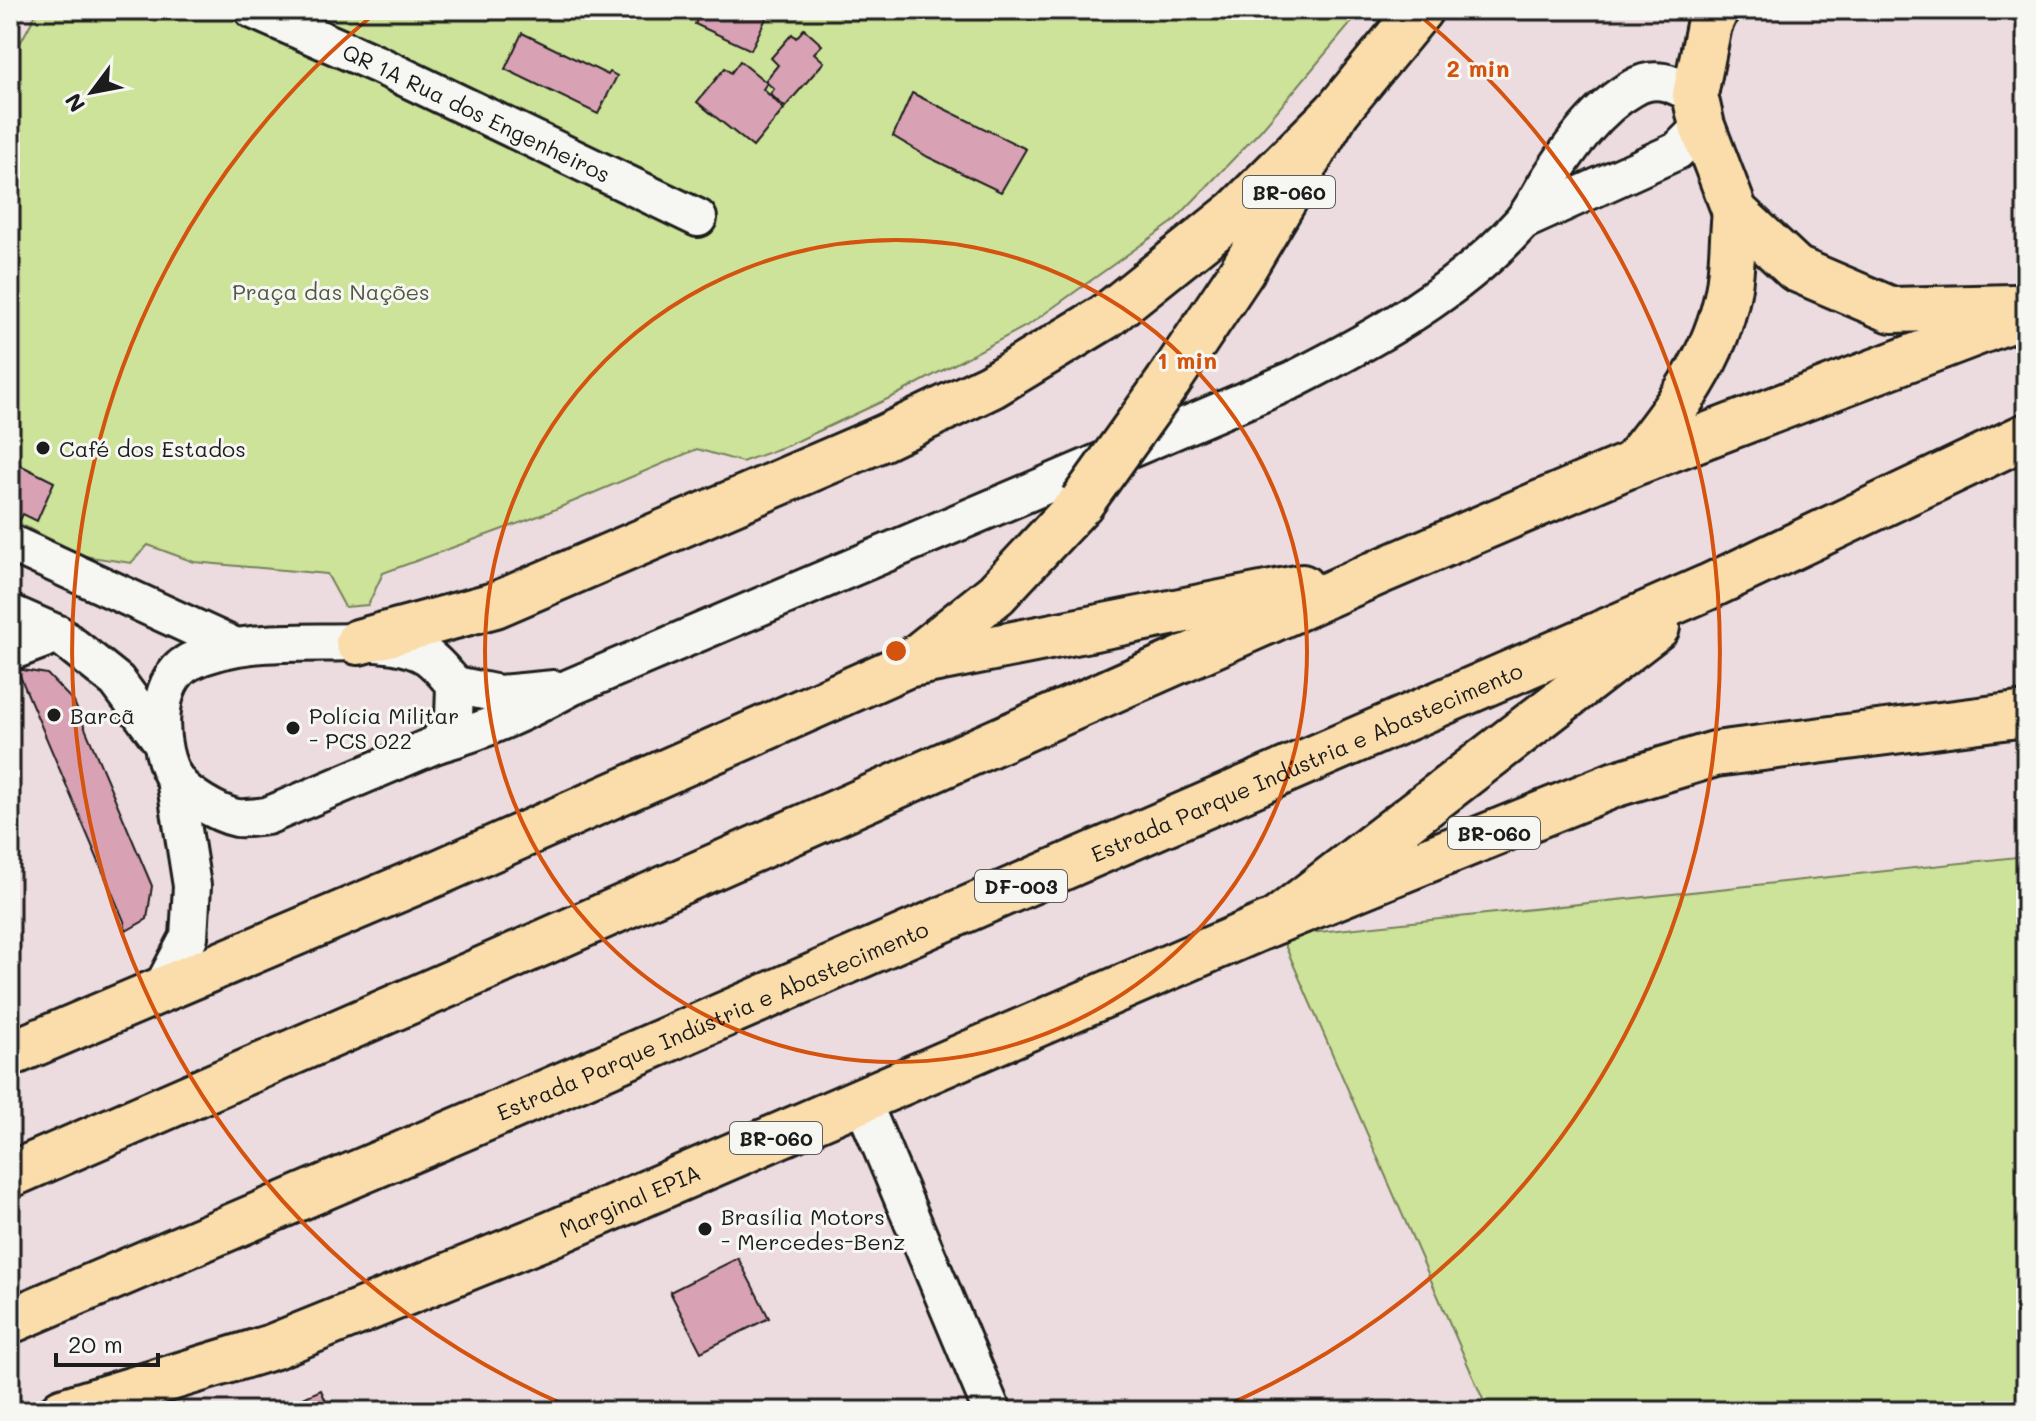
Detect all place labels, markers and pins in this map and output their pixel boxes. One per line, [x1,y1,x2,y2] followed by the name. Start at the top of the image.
[59,434,246,463] place label: Café dos Estados
[34,439,52,457] marker: Café dos Estados
[882,637,910,665] centre of rings
[70,701,135,730] place label: Barcã
[309,701,459,755] place label: Polícia Militar - PCS 022
[45,706,63,724] marker: Barcã
[284,719,302,737] marker: Polícia Militar - PCS 022
[721,1202,905,1256] place label: Brasília Motors - Mercedes-Benz
[696,1220,714,1238] marker: Brasília Motors - Mercedes-Benz

